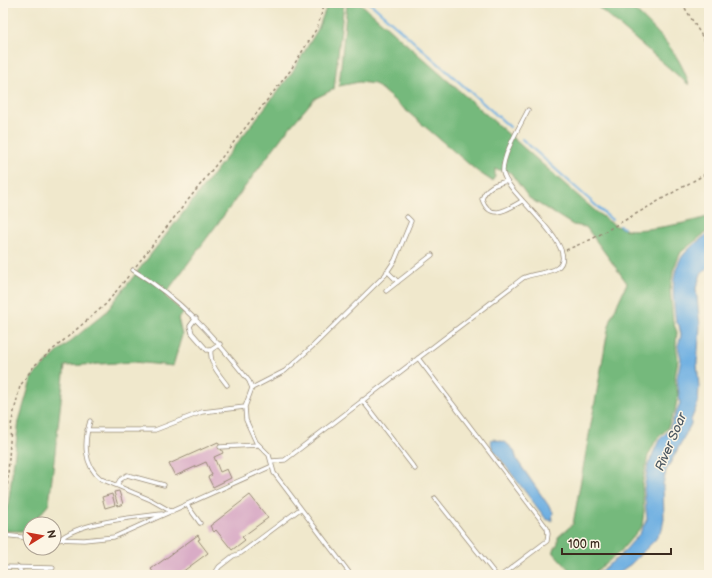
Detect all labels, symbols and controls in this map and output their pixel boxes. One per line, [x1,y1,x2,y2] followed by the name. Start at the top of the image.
[652,409,691,473] water label: River Soar
[22,516,62,556] north arrow
[44,529,58,539] text: N
[562,530,671,556] scale bar
[568,537,600,552] text: 100 m

